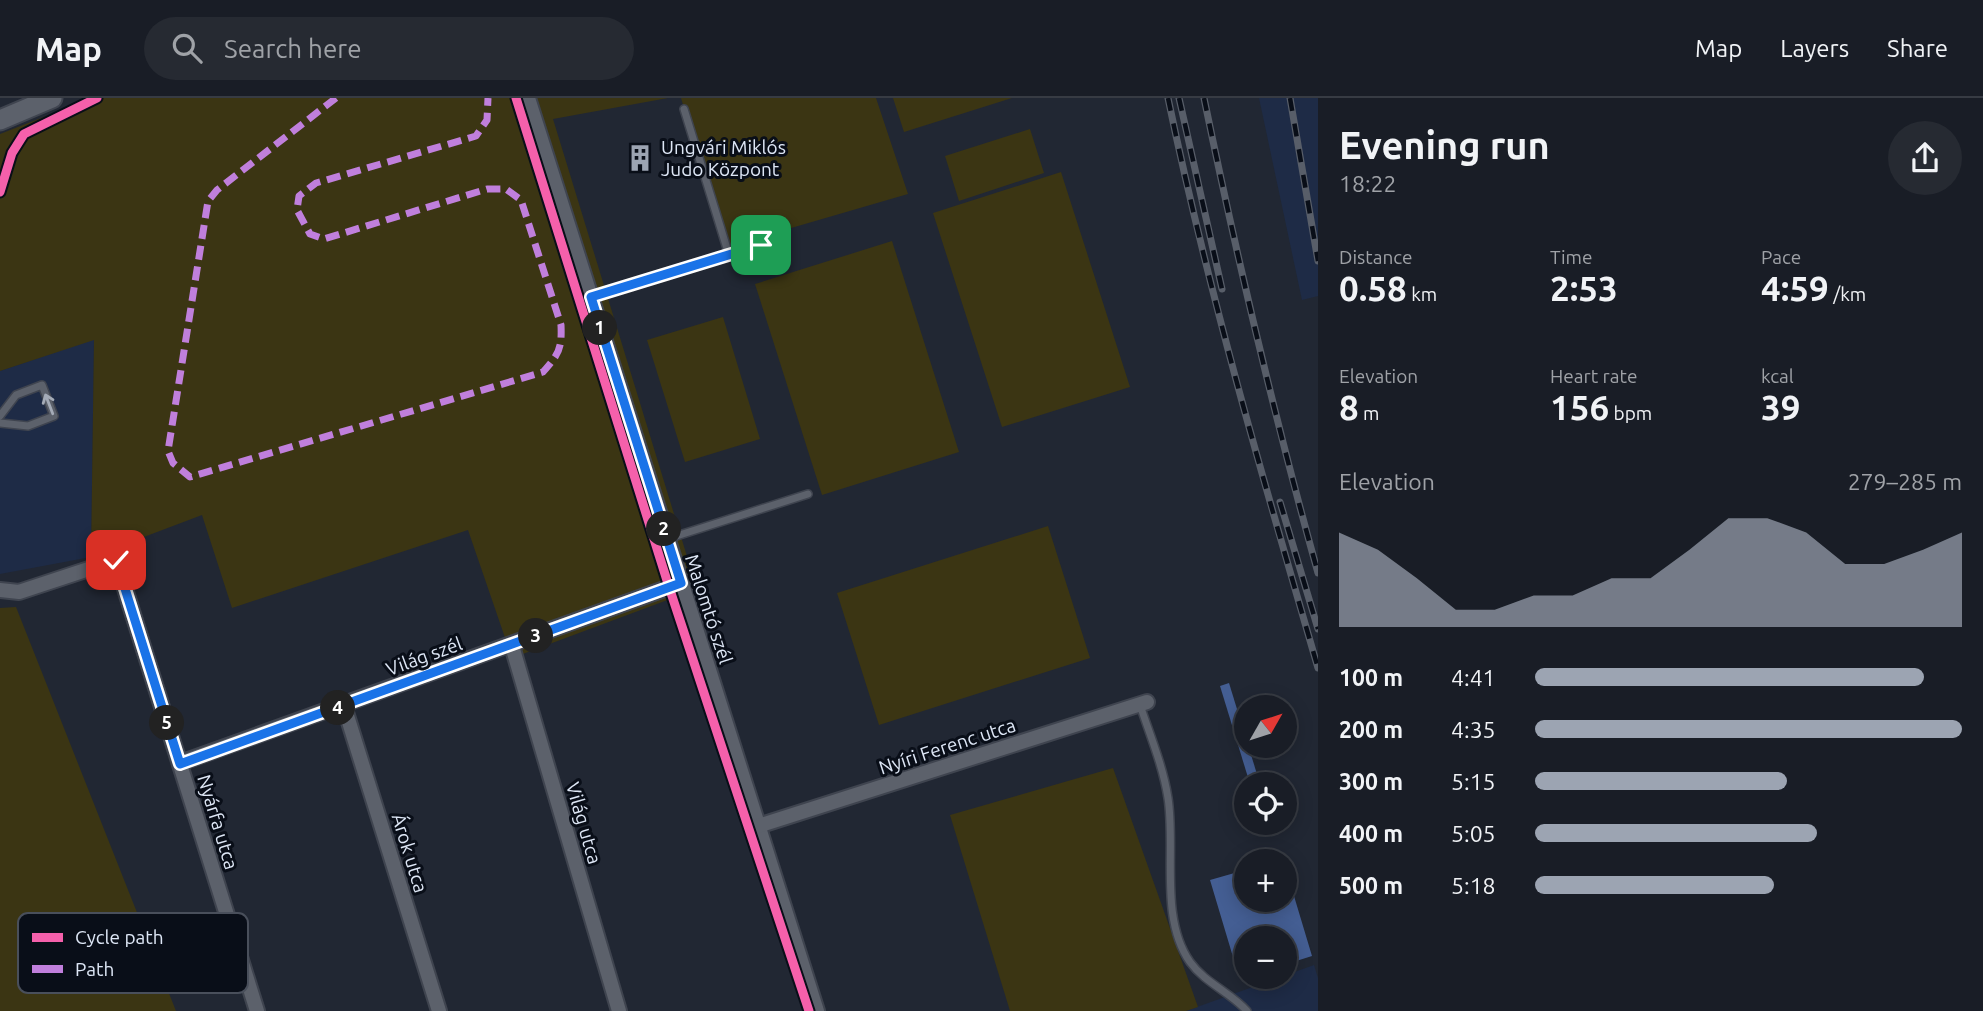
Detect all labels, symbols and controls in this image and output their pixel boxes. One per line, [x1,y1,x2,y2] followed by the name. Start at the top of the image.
[144,17,634,80] search box
[168,29,206,67] icon: search
[35,30,102,67] text: Map
[224,34,362,63] text: Search here
[1695,35,1742,62] text: Map
[1780,35,1849,62] text: Layers
[1887,35,1948,62] text: Share
[1888,121,1962,195] button: share
[1339,124,1550,166] text: Evening run
[661,136,786,180] place label: Ungvári Miklós Judo Központ
[625,143,655,173] building icon: Ungvári Miklós Judo Központ
[1339,171,1397,196] text: 18:22
[731,215,791,275] pin
[742,226,780,264] icon: arrive
[1339,246,1413,268] text: Distance
[1550,246,1592,268] text: Time
[1761,246,1801,268] text: Pace
[1339,268,1407,308] text: 0.58
[1550,268,1618,308] text: 2:53
[1761,268,1829,308] text: 4:59
[1407,283,1437,305] text: km
[1829,283,1866,305] text: /km
[582,310,618,345] pin: 1
[594,316,605,338] text: 1
[1339,365,1418,387] text: Elevation
[1550,365,1637,387] text: Heart rate
[1761,365,1794,387] text: kcal
[1339,387,1359,427] text: 8
[1550,387,1609,427] text: 156
[1761,387,1800,427] text: 39
[42,394,54,416] one-way arrow
[1359,402,1380,424] text: m
[1609,402,1652,424] text: bpm
[1339,469,1435,494] text: Elevation
[1848,469,1962,494] text: 279–285 m
[646,512,682,546] pin: 2
[658,517,669,539] text: 2
[86,530,146,590] pin
[97,541,135,579] icon: check
[681,551,737,667] street label: Malomtó szél
[518,618,554,654] pin: 3
[530,624,541,646] text: 3
[383,632,465,680] street label: Világ szél
[1339,665,1403,690] text: 100 m
[1451,665,1496,690] text: 4:41
[320,690,356,726] pin: 4
[1234,695,1297,758] north arrow
[1234,695,1297,989] map controls
[332,696,343,718] text: 4
[150,706,184,740] pin: 5
[161,711,172,733] text: 5
[876,714,1018,778] street label: Nyíri Ferenc utca
[1339,717,1403,742] text: 200 m
[1451,717,1496,742] text: 4:35
[1339,769,1403,794] text: 300 m
[1451,769,1496,794] text: 5:15
[193,772,243,872] street label: Nyárfa utca
[1234,772,1297,835] button: locate
[562,780,606,866] street label: Világ utca
[388,811,432,895] street label: Árok utca
[1339,821,1403,846] text: 400 m
[1451,821,1496,846] text: 5:05
[1234,849,1297,912] button: +
[1339,873,1403,898] text: 500 m
[1451,873,1496,898] text: 5:18
[18,913,248,993] legend
[75,926,164,948] text: Cycle path
[1234,926,1297,989] button: −
[75,958,114,980] text: Path

